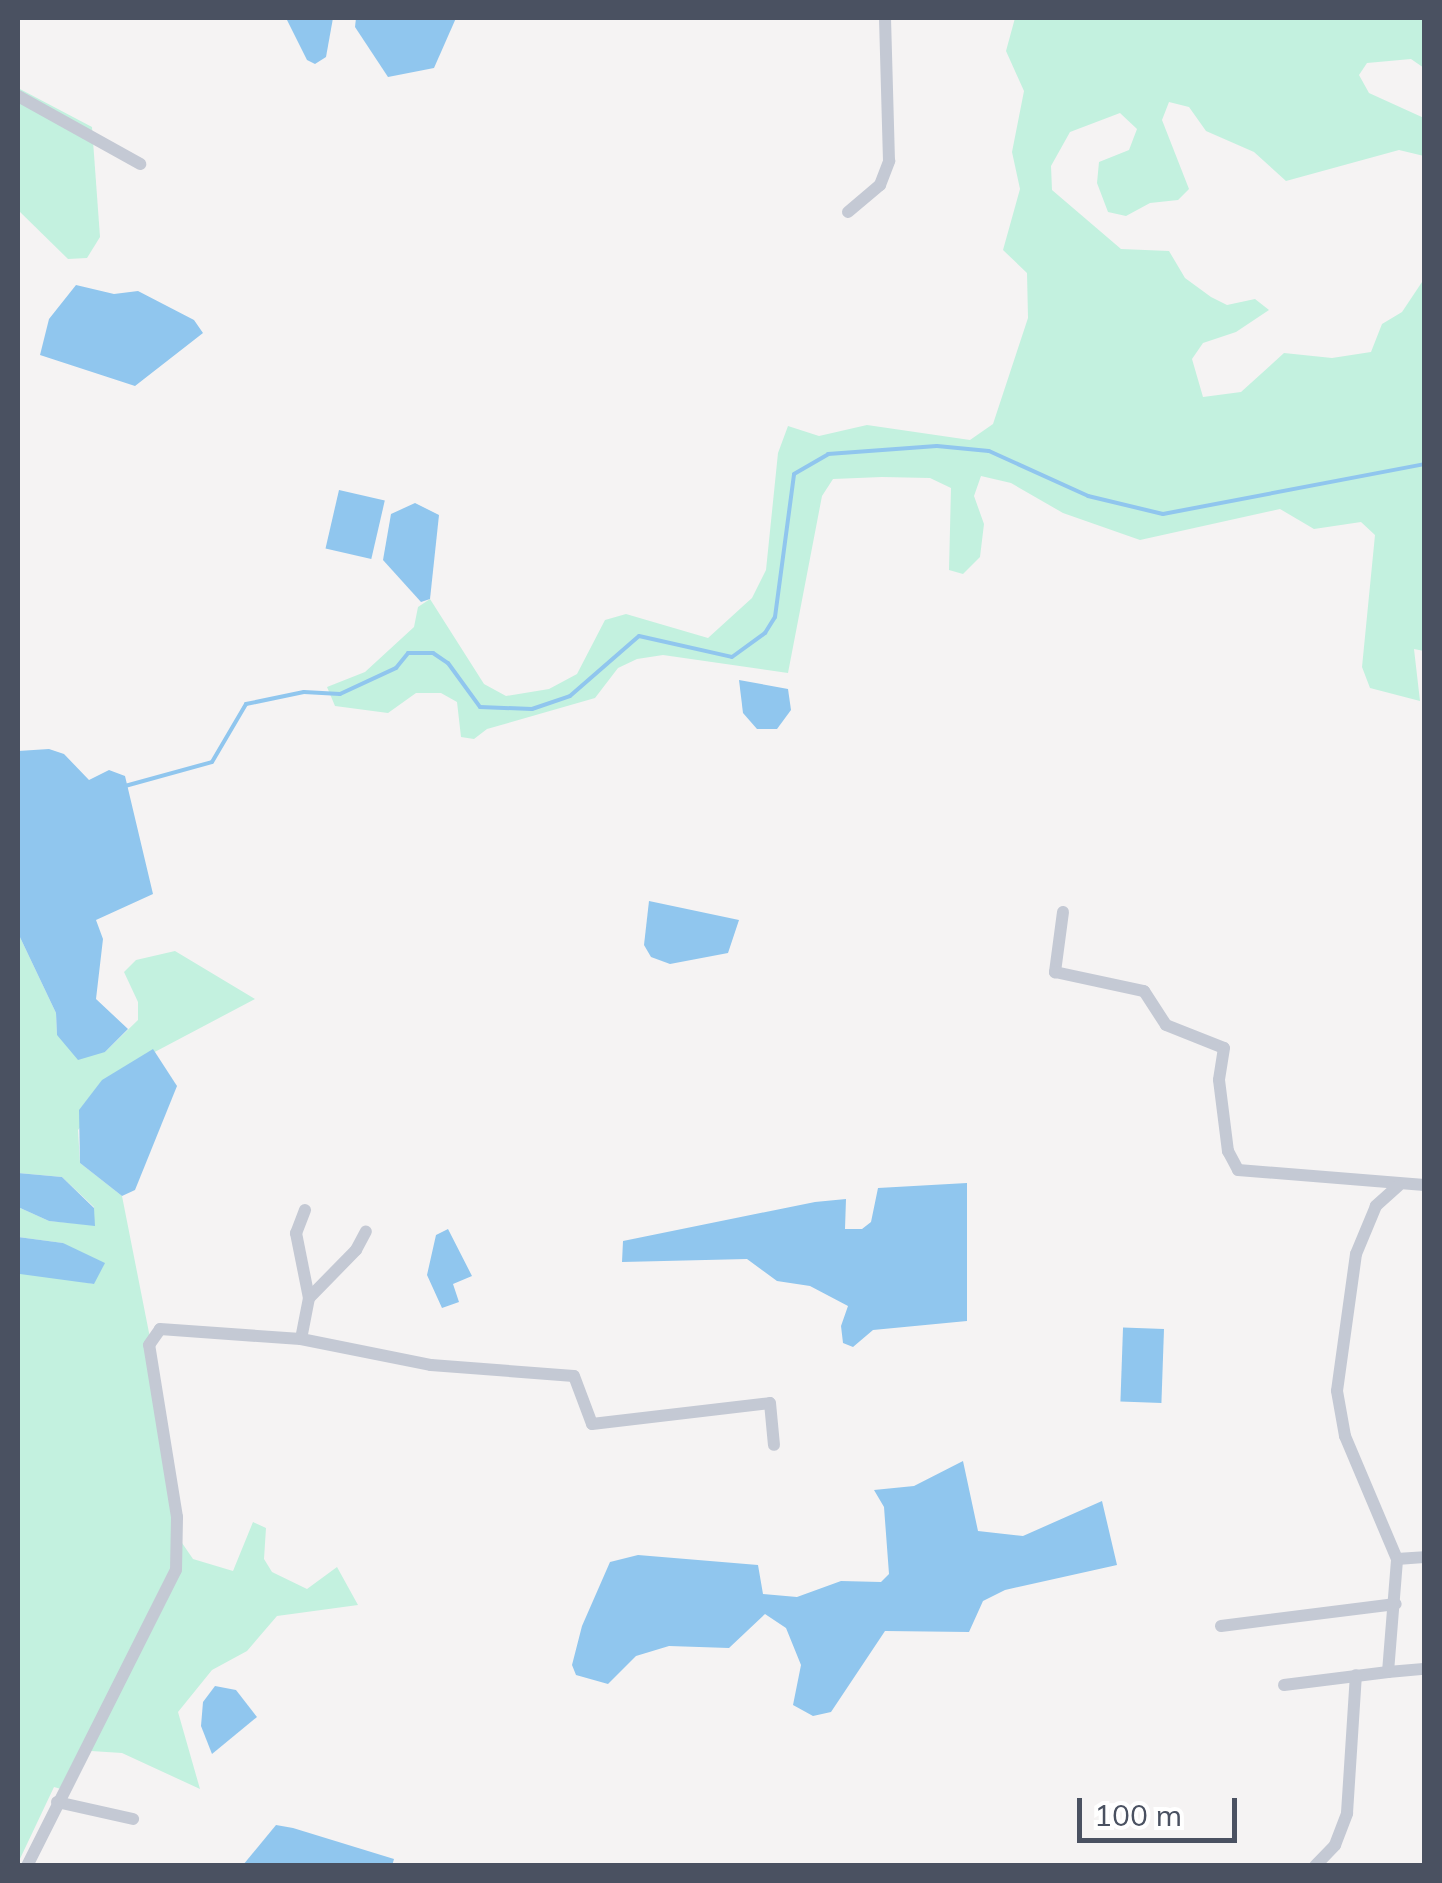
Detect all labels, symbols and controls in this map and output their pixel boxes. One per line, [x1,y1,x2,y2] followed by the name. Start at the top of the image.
[1082,1778,1242,1840] scale bar
[1094,1796,1182,1834] text: 100 m

